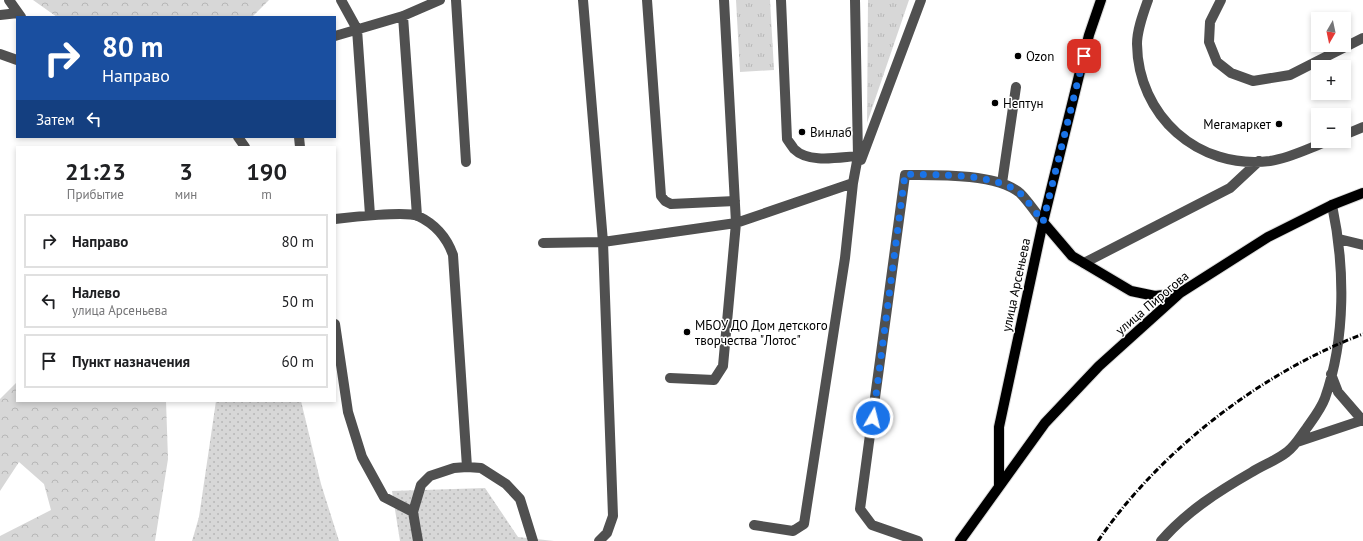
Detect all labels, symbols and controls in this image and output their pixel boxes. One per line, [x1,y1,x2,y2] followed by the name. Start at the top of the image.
[1311,12,1351,52] north arrow
[1311,12,1351,148] map controls
[102,28,163,65] text: 80 m
[36,32,88,84] icon: right
[1067,39,1101,73] pin
[1073,45,1095,67] icon: arrive
[1026,48,1054,65] place label: Ozon
[1013,51,1023,61] marker: Ozon
[1311,60,1351,100] button: +
[102,64,170,87] text: Направо
[1003,95,1044,112] place label: Нептун
[990,98,1000,108] marker: Нептун
[83,108,105,130] icon: left
[1311,108,1351,148] button: −
[36,110,75,129] text: Затем
[1203,116,1272,133] place label: Мегамаркет
[1274,119,1284,129] marker: Мегамаркет
[810,124,852,141] place label: Винлаб
[797,127,807,137] marker: Винлаб
[65,156,126,187] text: 21:23
[179,156,193,187] text: 3
[246,156,287,187] text: 190
[67,186,124,203] text: Прибытие
[175,186,197,203] text: мин
[261,186,272,203] text: m
[38,230,60,252] icon: right
[72,232,128,251] text: Направо
[281,232,314,251] text: 80 m
[998,237,1034,333] street label: улица Арсеньева
[1112,267,1192,339] street label: улица Пирогова
[72,283,120,302] text: Налево
[38,290,60,312] icon: left
[281,292,314,311] text: 50 m
[72,302,167,319] text: улица Арсеньева
[695,317,828,349] place label: МБОУ ДО Дом детского творчества "Лотос"
[682,327,692,337] marker: МБОУ ДО Дом детского творчества "Лотос"
[38,350,60,372] icon: arrive
[72,352,190,371] text: Пункт назначения
[281,352,314,371] text: 60 m
[852,397,894,439] position arrow

